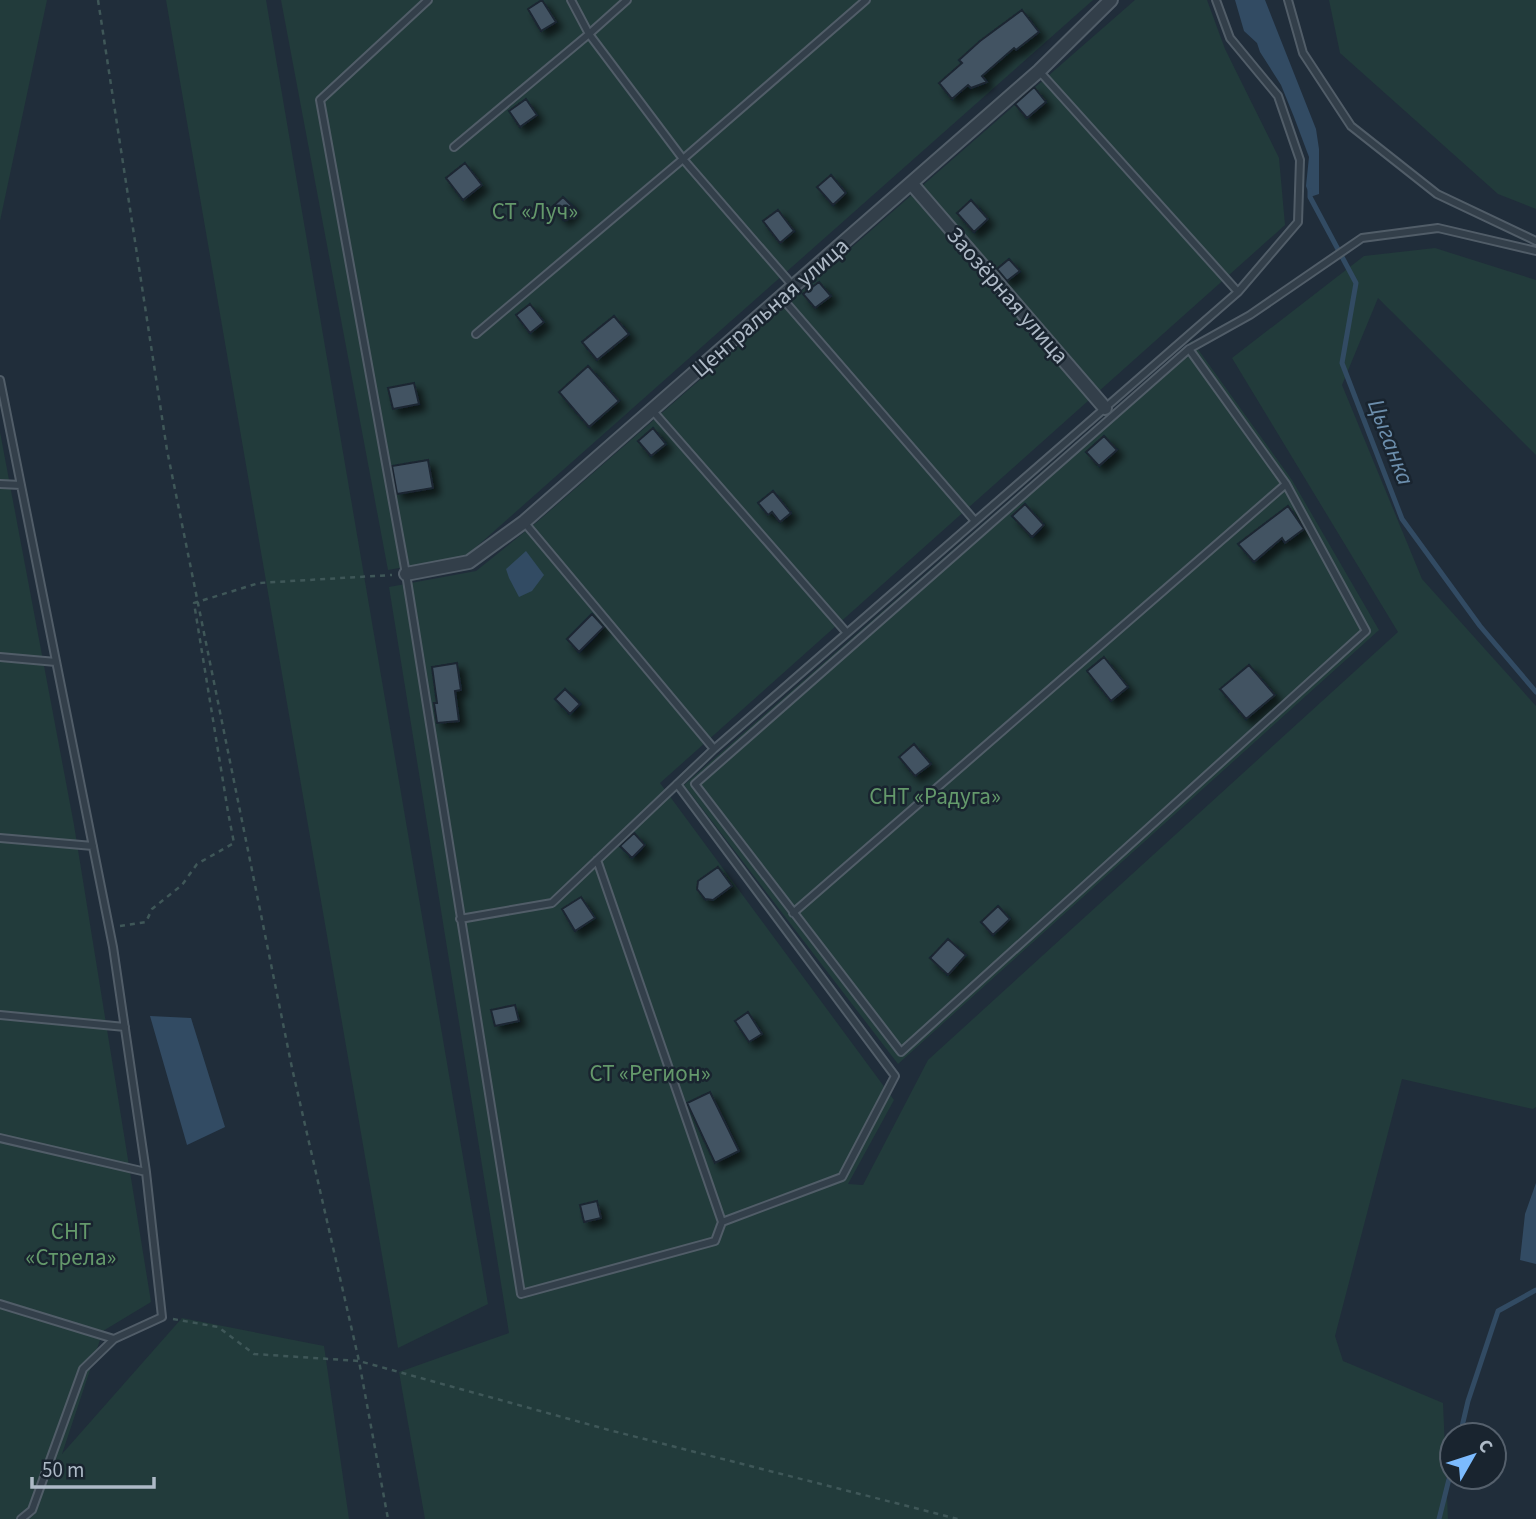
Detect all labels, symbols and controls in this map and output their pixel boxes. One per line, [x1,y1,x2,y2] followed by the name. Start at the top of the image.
[492,195,578,228] park label: СТ «Луч»
[939,220,1077,371] street label: Заозёрная улица
[685,230,856,385] street label: Центральная улица
[1358,394,1423,491] water label: Цыганка
[869,780,1001,813] park label: СНТ «Радуга»
[589,1057,711,1090] park label: СТ «Регион»
[26,1215,116,1274] park label: СНТ «Стрела»
[1438,1421,1508,1491] north arrow
[1471,1433,1499,1459] text: С
[32,1446,154,1490] scale bar
[42,1455,84,1485] text: 50 m

